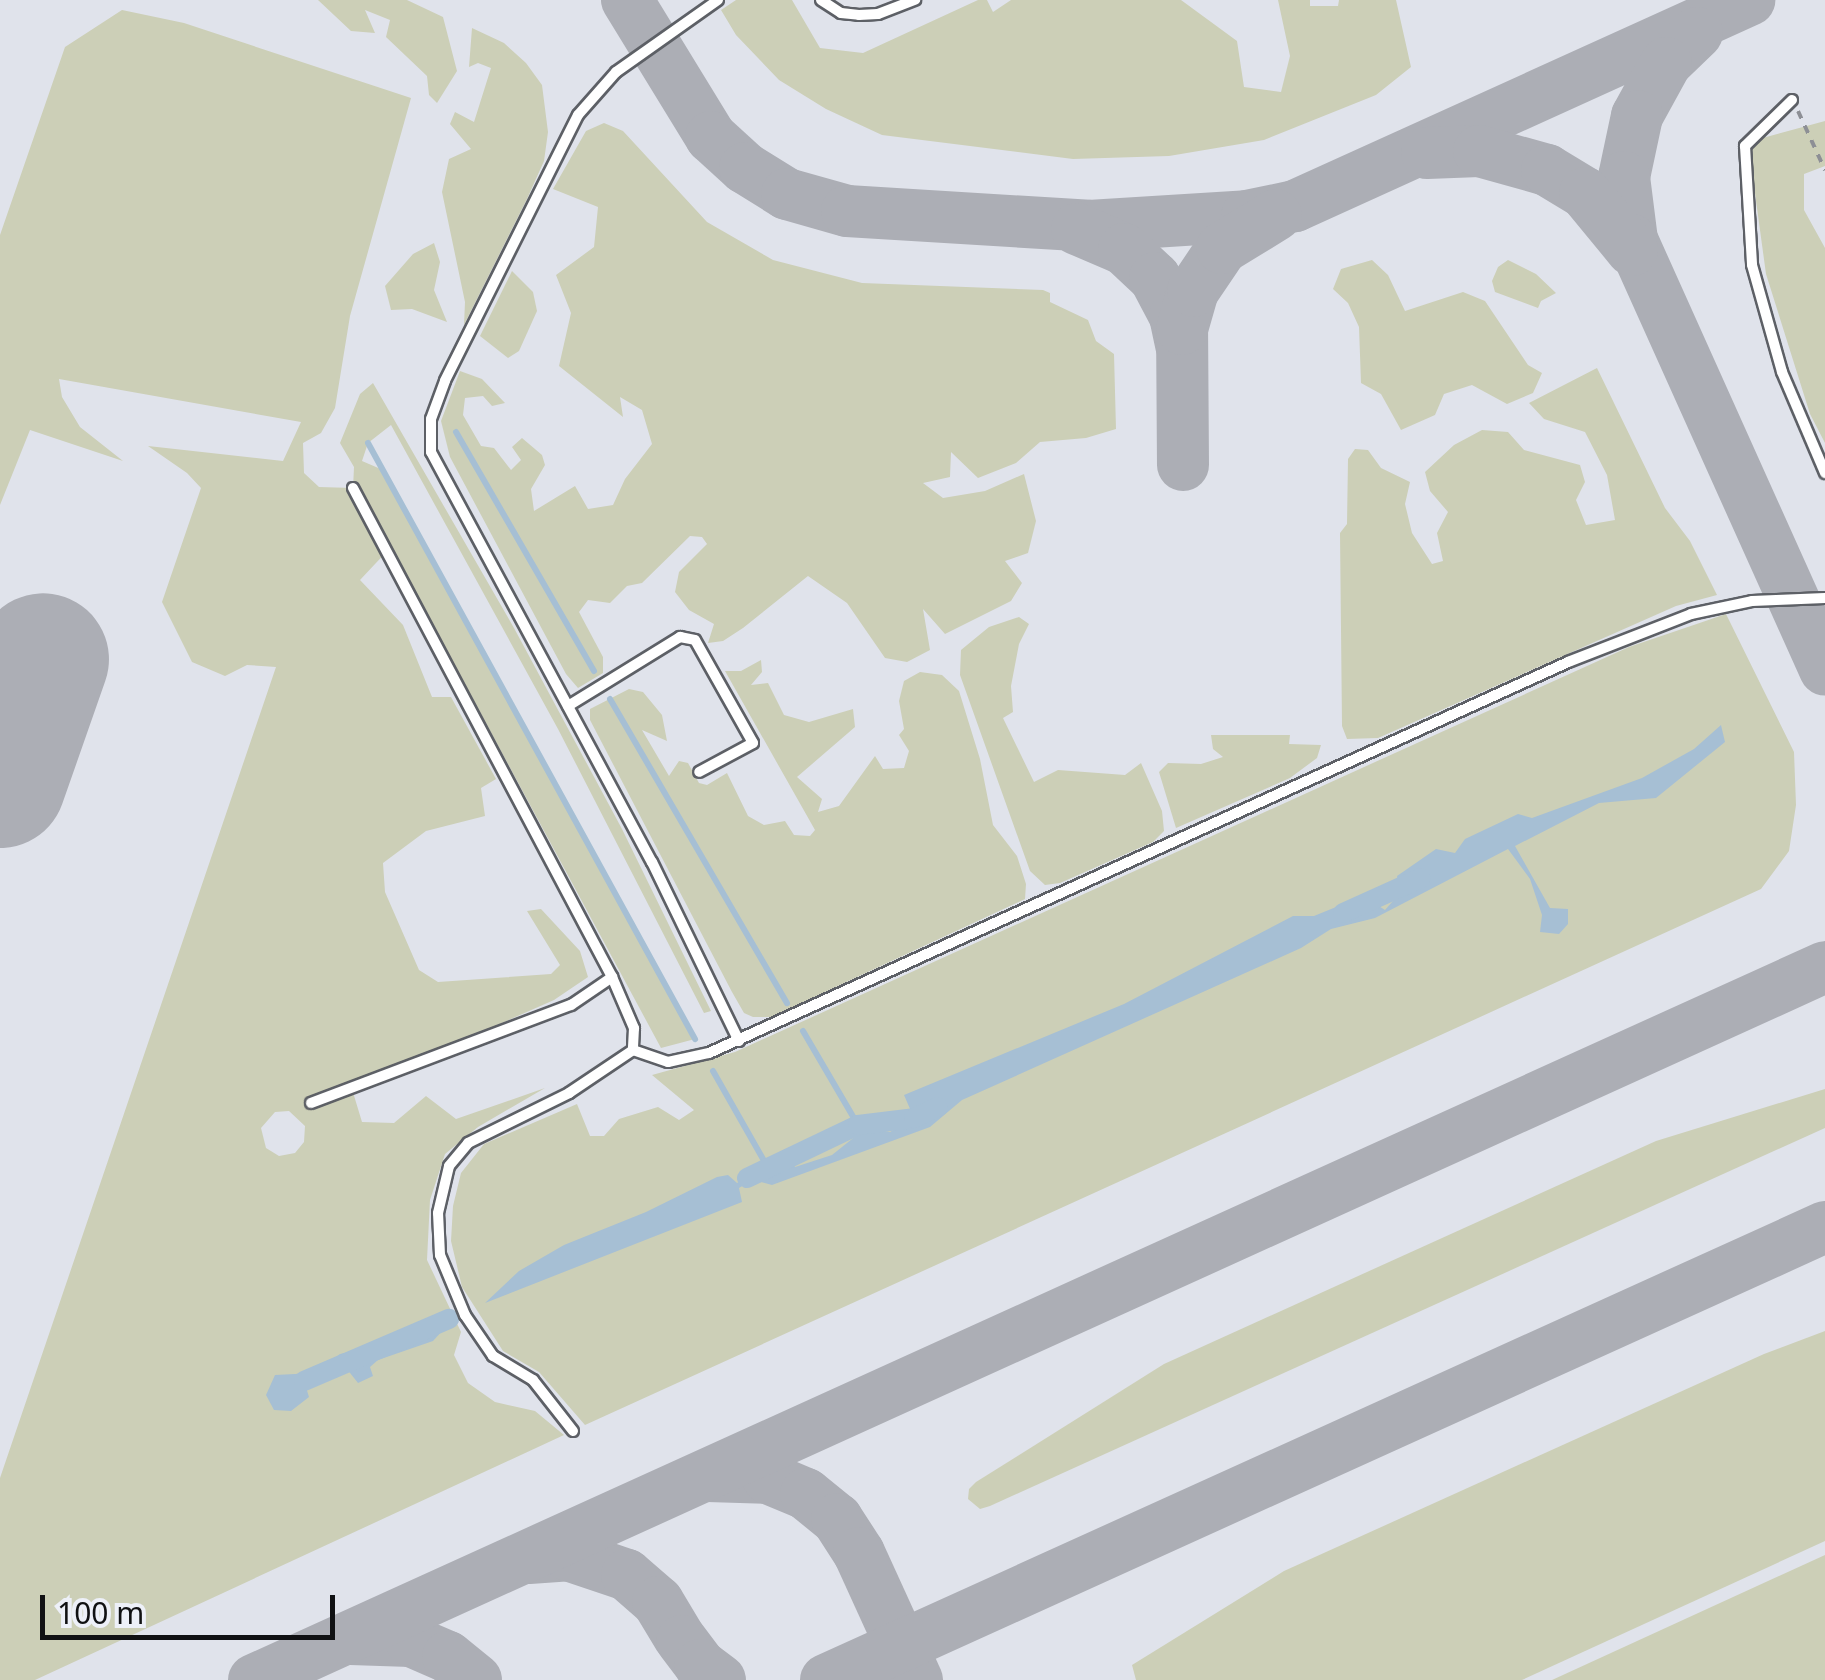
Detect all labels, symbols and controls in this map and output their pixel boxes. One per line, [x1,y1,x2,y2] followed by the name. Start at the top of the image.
[45,1575,340,1637] scale bar
[57,1592,144,1633] text: 100 m

